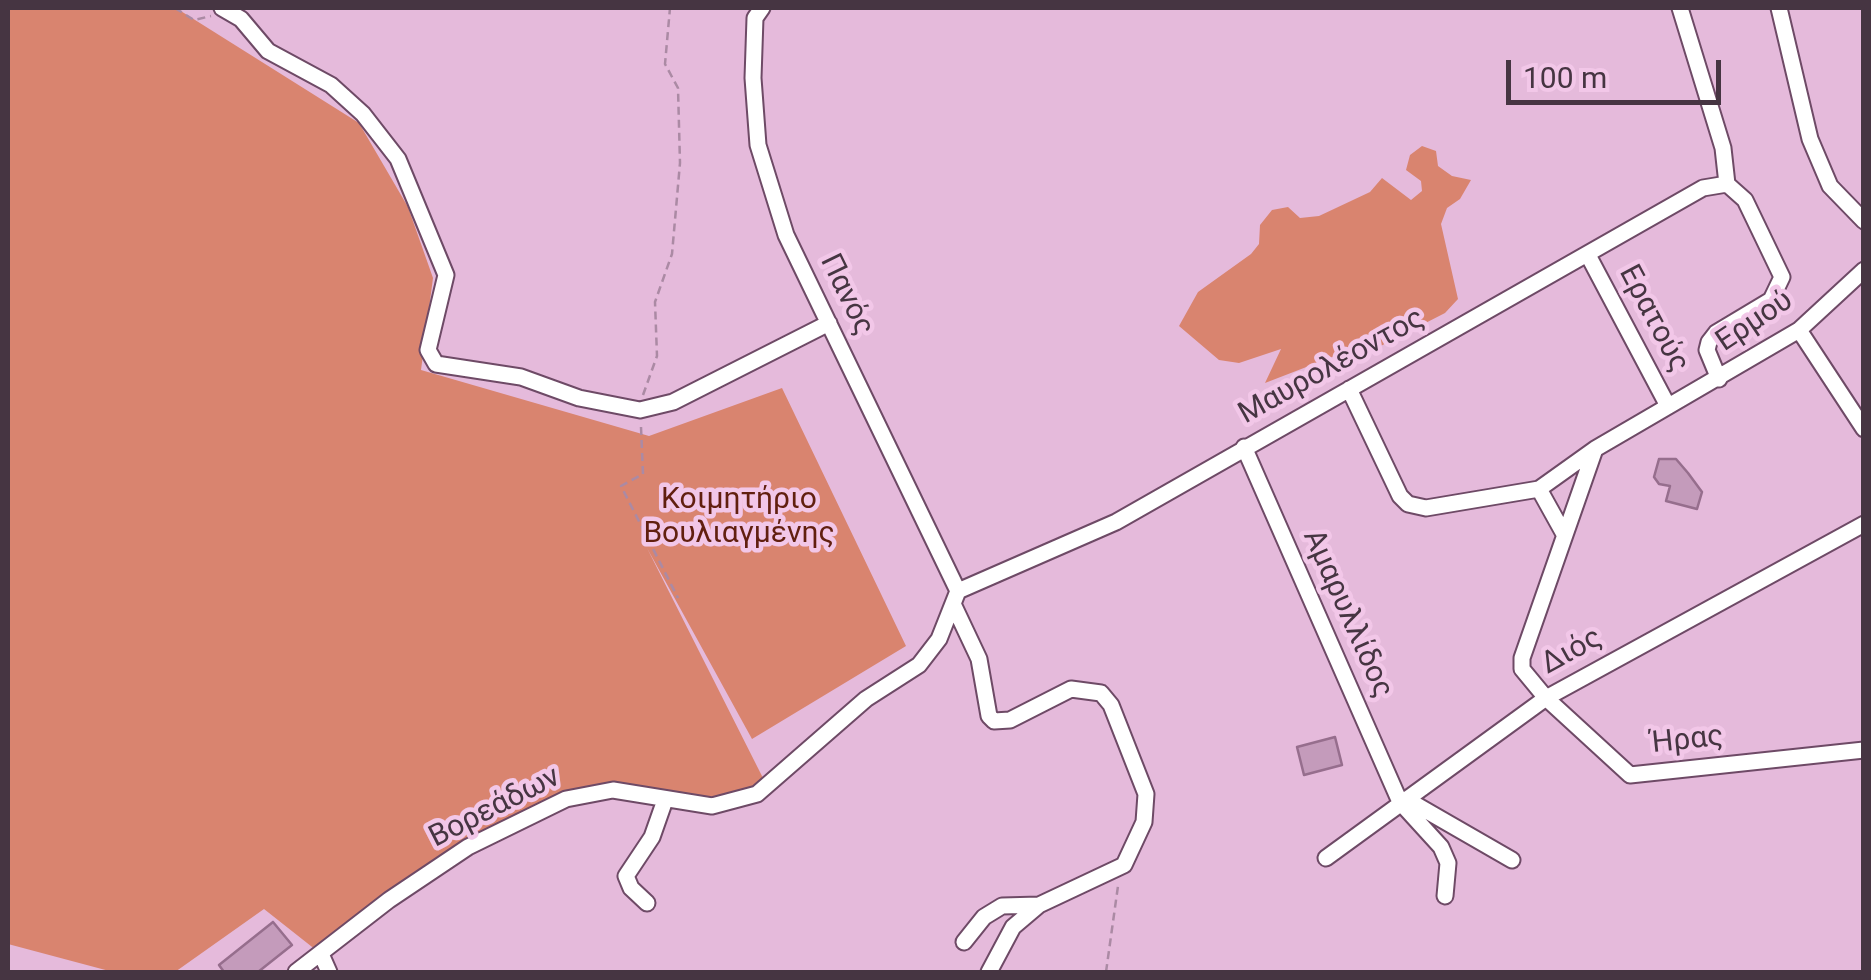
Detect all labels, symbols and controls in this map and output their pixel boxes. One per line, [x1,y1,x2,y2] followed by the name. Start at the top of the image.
[1511,40,1726,102] scale bar
[1523,60,1607,95] text: 100 m
[811,248,881,342] street label: Πανός
[1610,259,1696,379] street label: Ερατούς
[1710,283,1800,361] street label: Ερμού
[1233,301,1431,433] street label: Μαυρολέοντος
[643,482,835,552] park label: Κοιμητήριο Βουλιαγμένης
[1294,524,1400,704] street label: Αμαρυλλίδος
[1535,621,1609,683] street label: Διός
[1649,719,1725,763] street label: Ήρας
[424,760,566,856] street label: Βορεάδων

